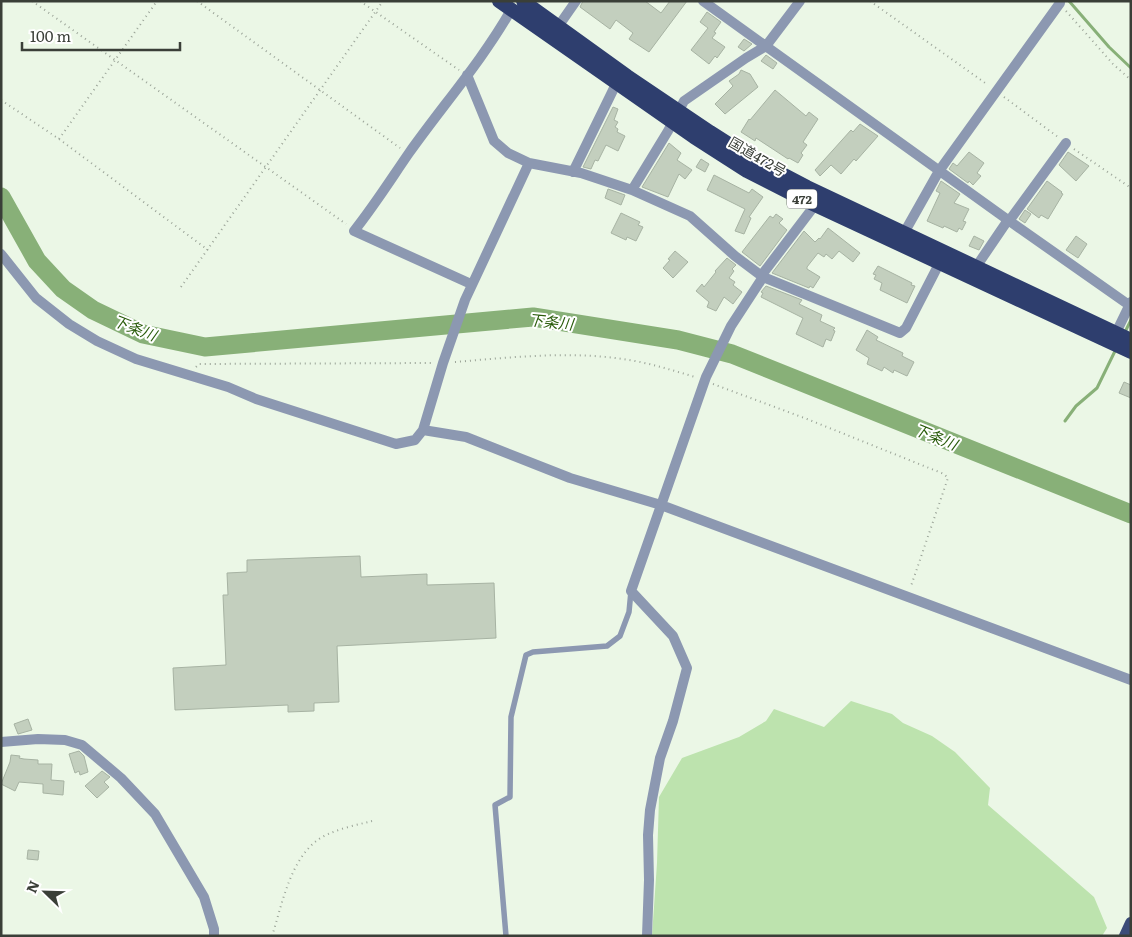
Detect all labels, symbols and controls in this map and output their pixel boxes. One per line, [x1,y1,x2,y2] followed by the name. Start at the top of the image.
[22,20,180,52] scale bar
[30,24,71,47] text: 100 m
[726,131,790,181] street label: 国道472号
[787,190,817,208] road number: 472
[527,307,577,335] water label: 下条川
[110,308,162,347] water label: 下条川
[911,417,963,456] water label: 下条川
[20,867,70,917] north arrow
[21,877,44,896] text: N

